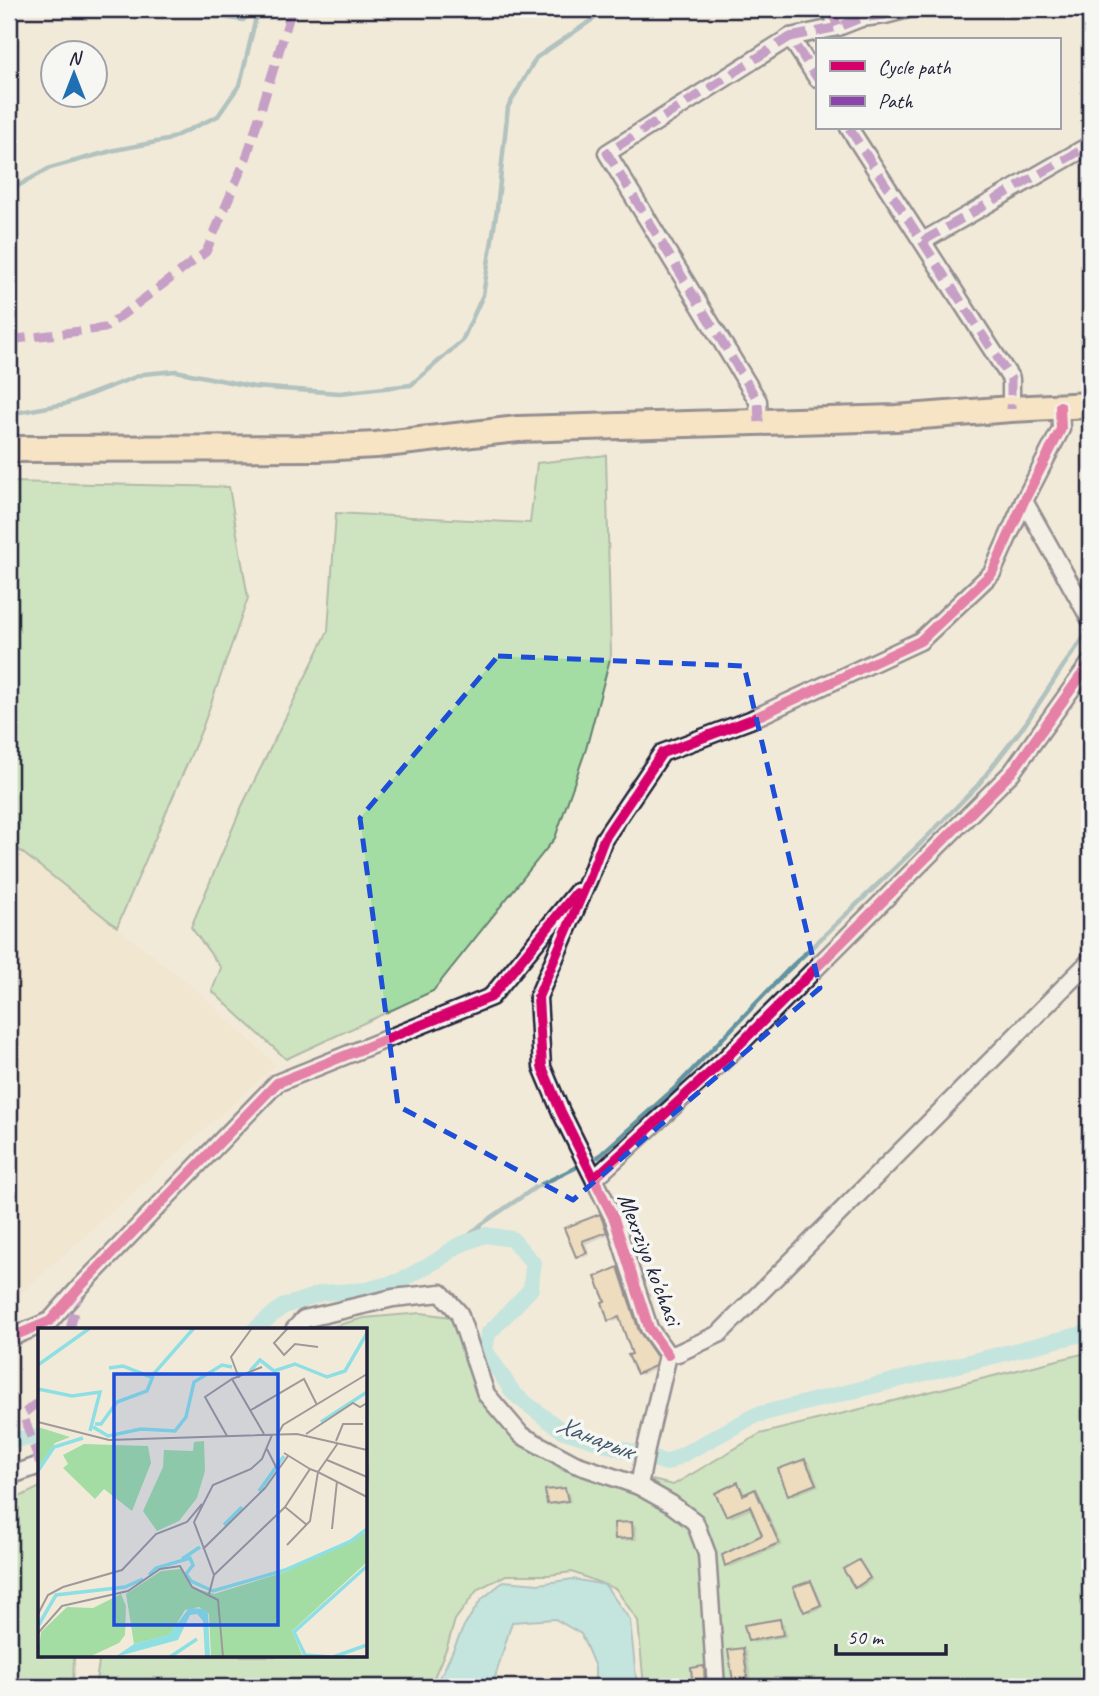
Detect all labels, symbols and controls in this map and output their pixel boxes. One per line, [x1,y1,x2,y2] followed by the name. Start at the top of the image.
[38,38,108,108] north arrow
[816,38,1060,130] legend
[68,46,83,70] text: N
[878,54,951,80] text: Cycle path
[878,88,914,114] text: Path
[611,1189,690,1332] street label: Mexrziyo ko'chasi
[38,1328,368,1658] inset map
[552,1407,642,1468] water label: Ханарык
[836,1612,947,1656] scale bar
[847,1624,885,1650] text: 50 m

